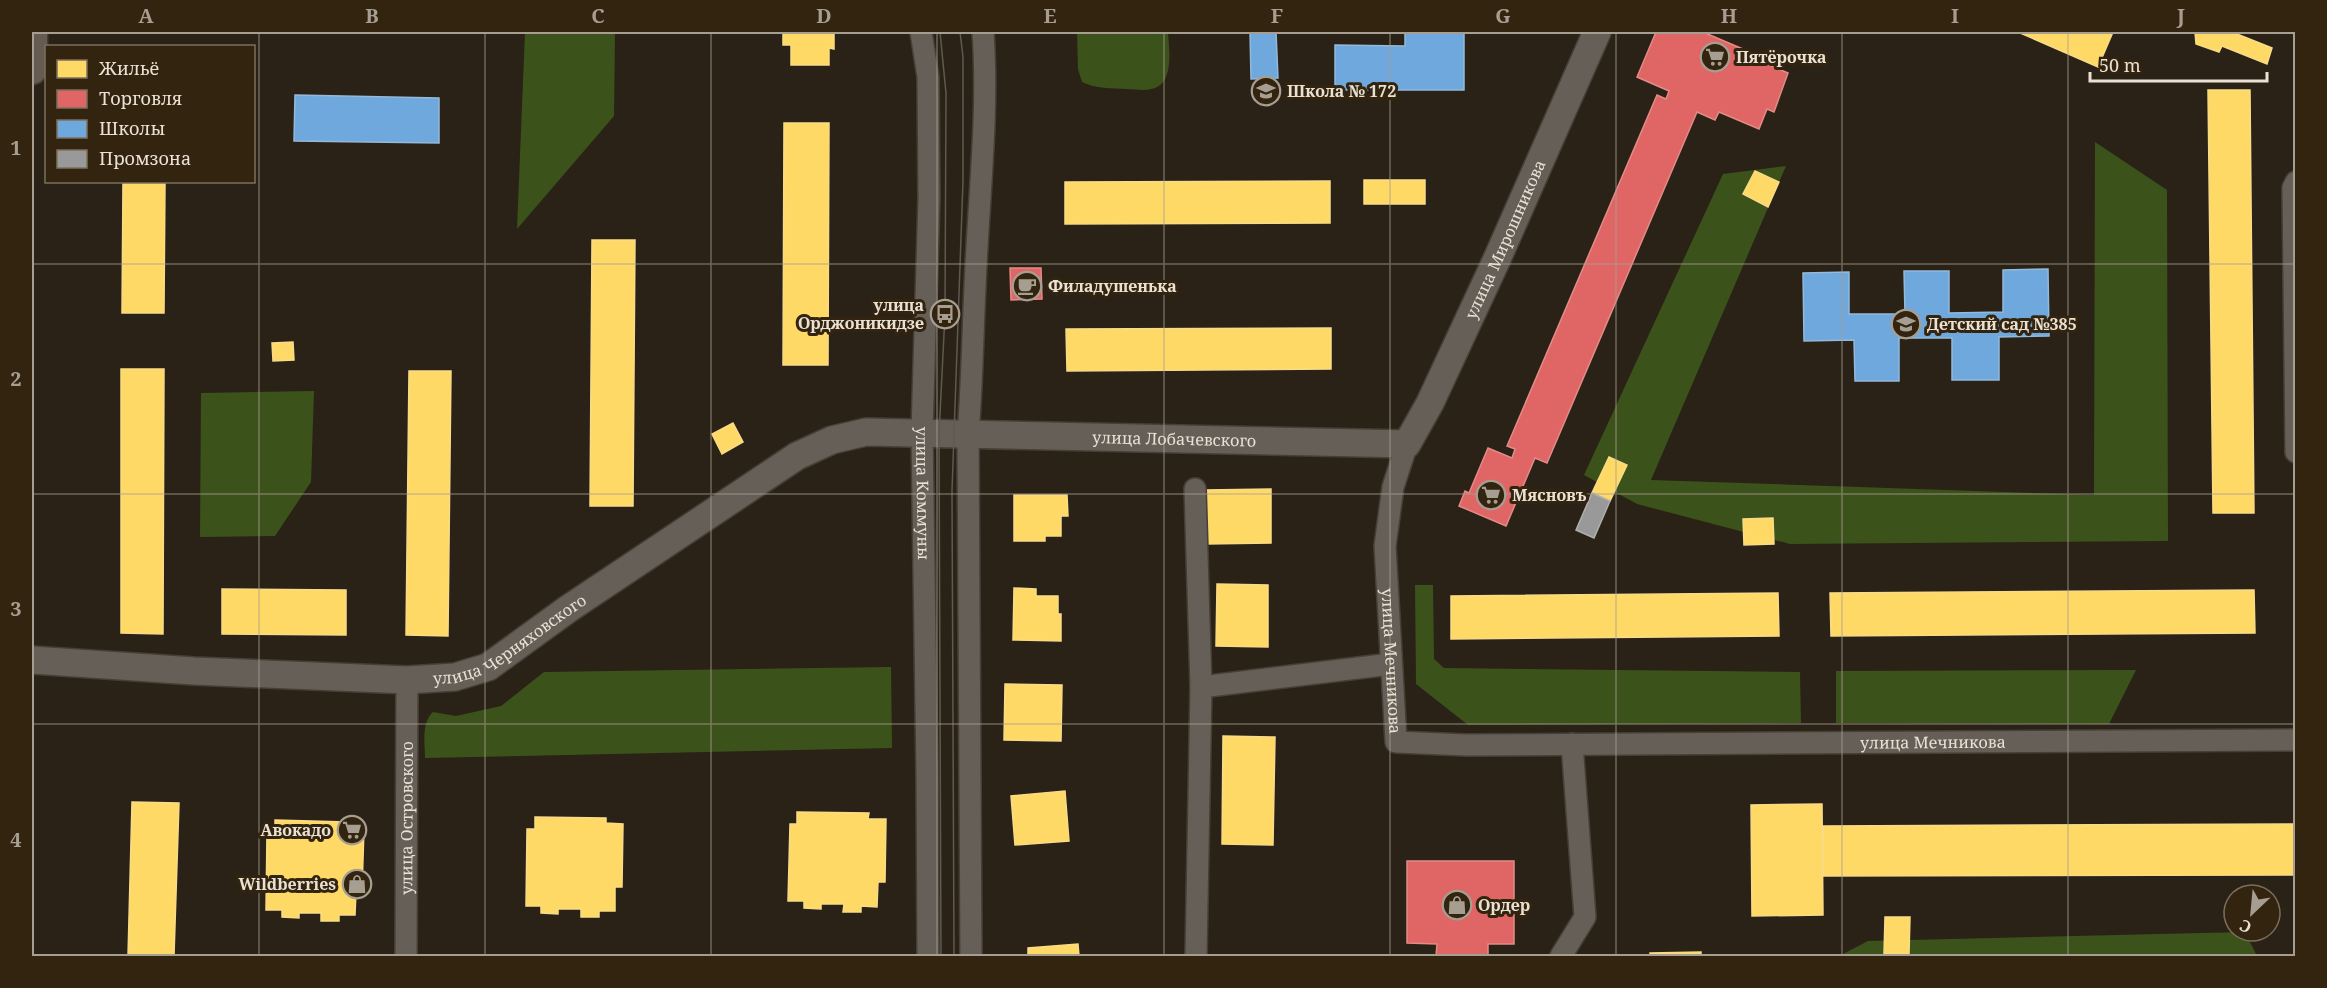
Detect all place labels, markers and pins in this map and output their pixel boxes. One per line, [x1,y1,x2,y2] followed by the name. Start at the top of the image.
[1699,41,1731,73] supermarket icon: Пятёрочка
[1736,46,1827,68] place label: Пятёрочка
[1250,75,1282,107] school or university icon: Школа № 172
[1287,80,1396,102] place label: Школа № 172
[1011,270,1043,302] cafe icon: Филадушенька
[1048,275,1177,297] place label: Филадушенька
[798,294,924,334] place label: улица Орджоникидзе
[929,298,961,330] bus stop icon: улица Орджоникидзе
[1890,308,1922,340] school or university icon: Детский сад №385
[1927,313,2077,335] place label: Детский сад №385
[1475,479,1507,511] supermarket icon: Мясновъ
[1512,484,1587,506] place label: Мясновъ
[336,814,368,846] supermarket icon: Авокадо
[261,819,331,841] place label: Авокадо
[341,868,373,900] shop icon: Wildberries
[239,873,336,895] place label: Wildberries
[1441,889,1473,921] shop icon: Ордер
[1478,894,1530,916] place label: Ордер

